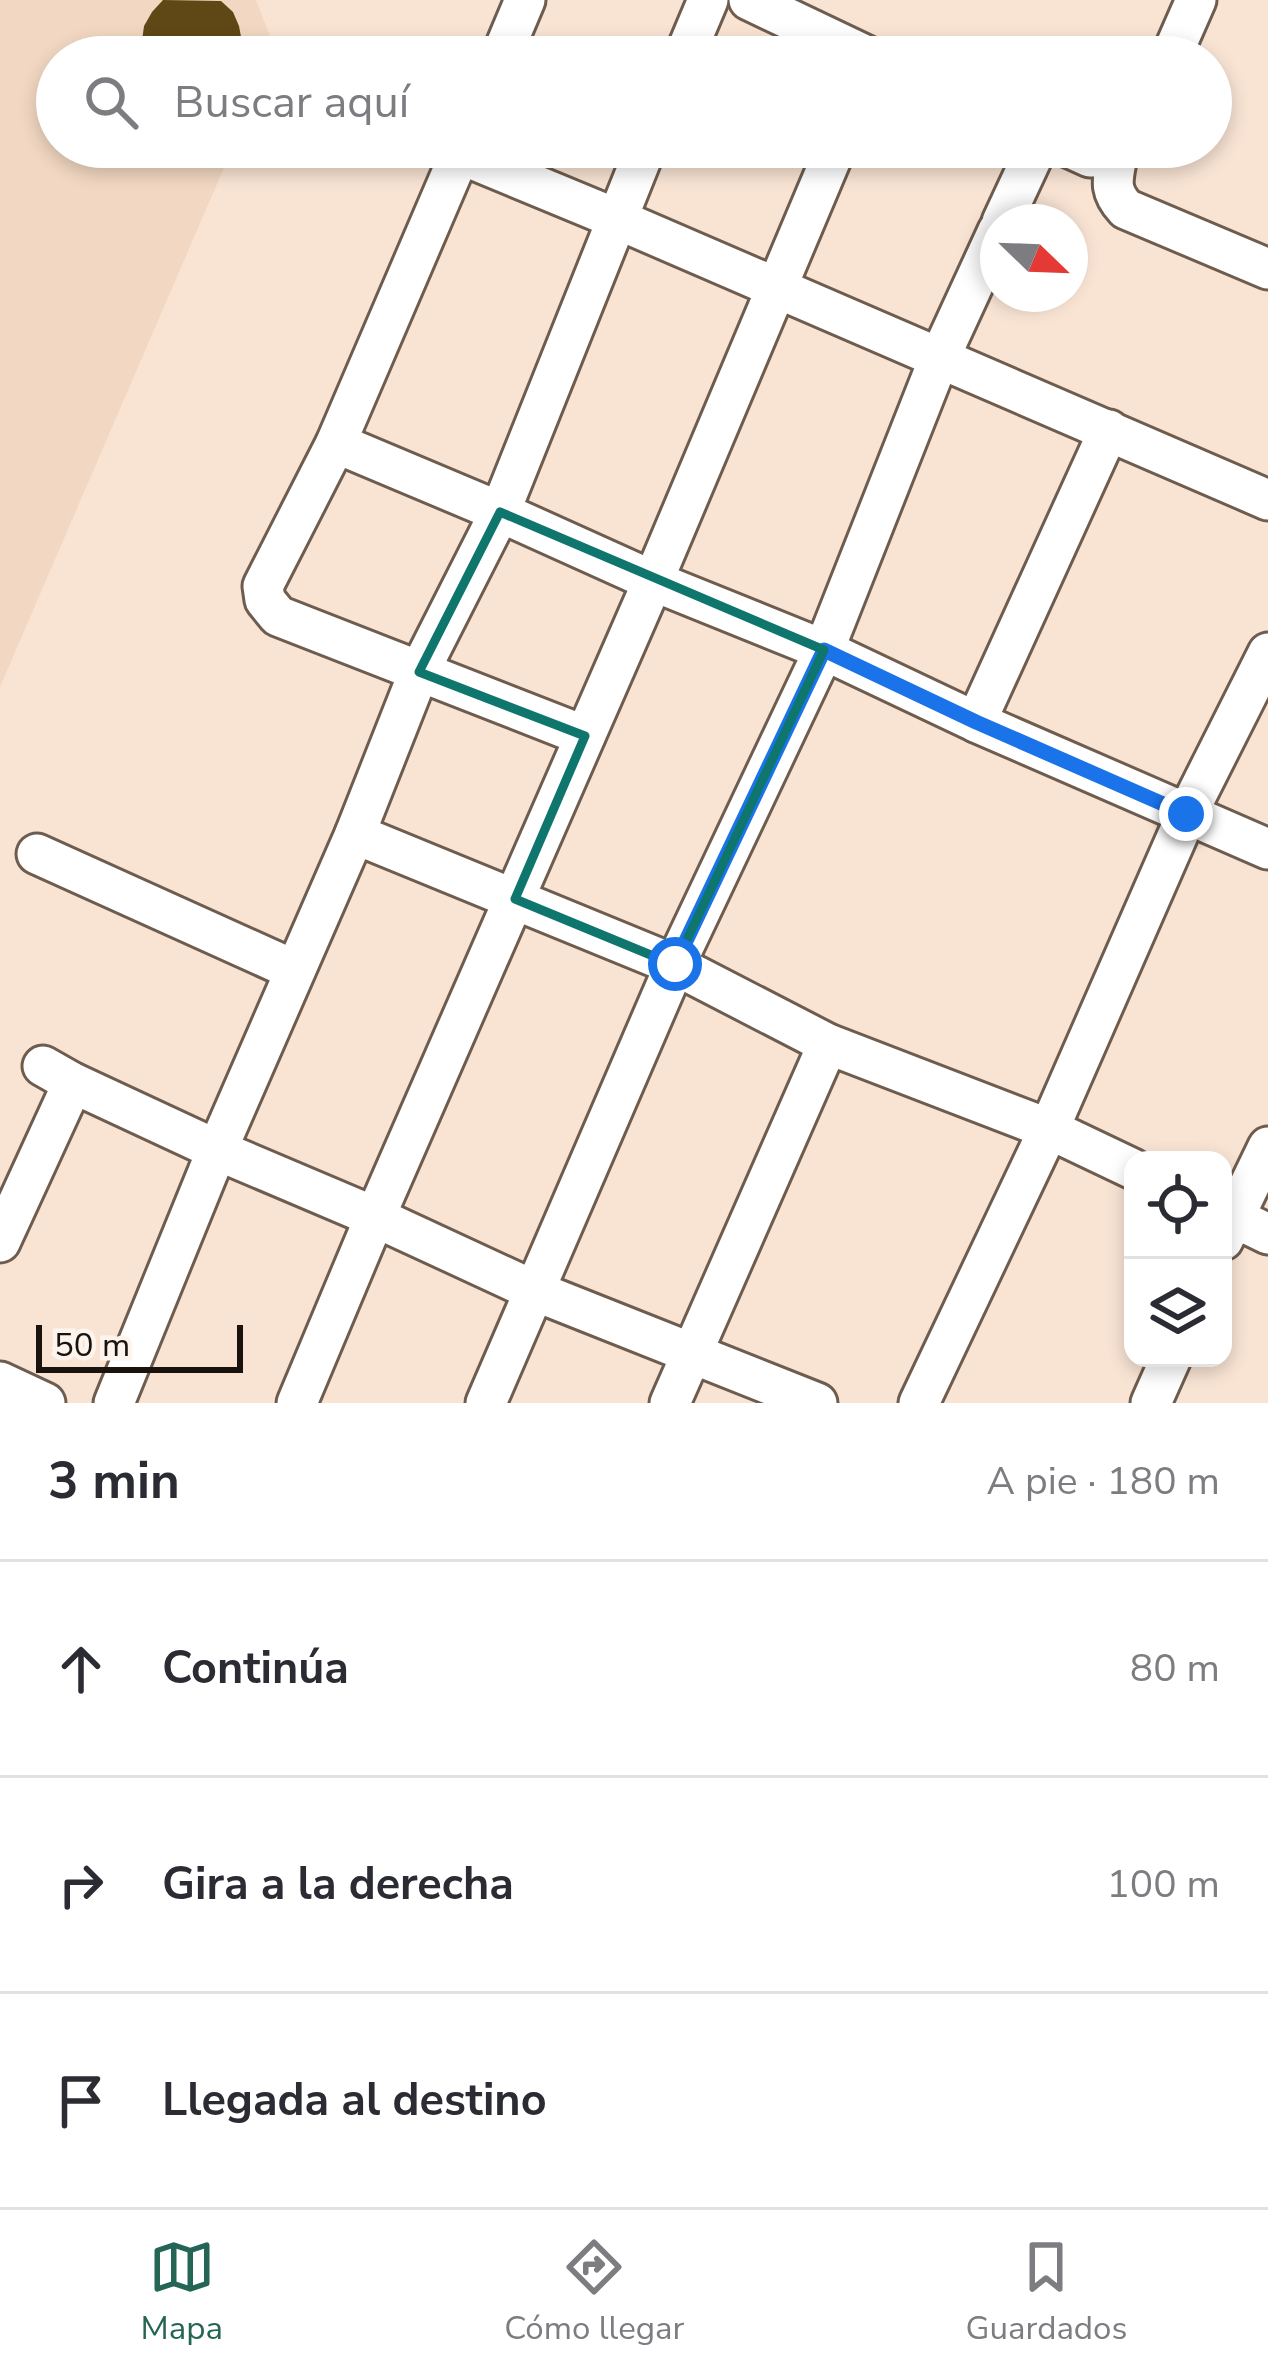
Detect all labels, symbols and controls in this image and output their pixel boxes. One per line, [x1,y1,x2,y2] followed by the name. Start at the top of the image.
[36,36,1232,168] search box
[78,69,144,135] icon: search
[174,72,409,133] text: Buscar aquí
[980,204,1088,312] north arrow
[1159,787,1213,841] route end
[648,937,702,991] route start
[1124,1151,1232,1367] map controls
[1124,1151,1232,1259] button: locate
[1124,1259,1232,1367] button: layers
[36,1319,243,1372] scale bar
[54,1323,130,1368] text: 50 m
[48,1446,180,1516] text: 3 min
[986,1455,1220,1508] text: A pie · 180 m
[48,1636,114,1702] icon: ahead
[162,1638,349,1699] text: Continúa
[1130,1642,1220,1695] text: 80 m
[48,1852,114,1918] icon: right
[162,1854,514,1915] text: Gira a la derecha
[1106,1858,1220,1911] text: 100 m
[48,2068,114,2134] icon: arrive
[162,2070,547,2131] text: Llegada al destino
[141,2234,223,2351] tab: Mapa
[504,2234,684,2351] tab: Cómo llegar
[966,2234,1127,2351] tab: Guardados

